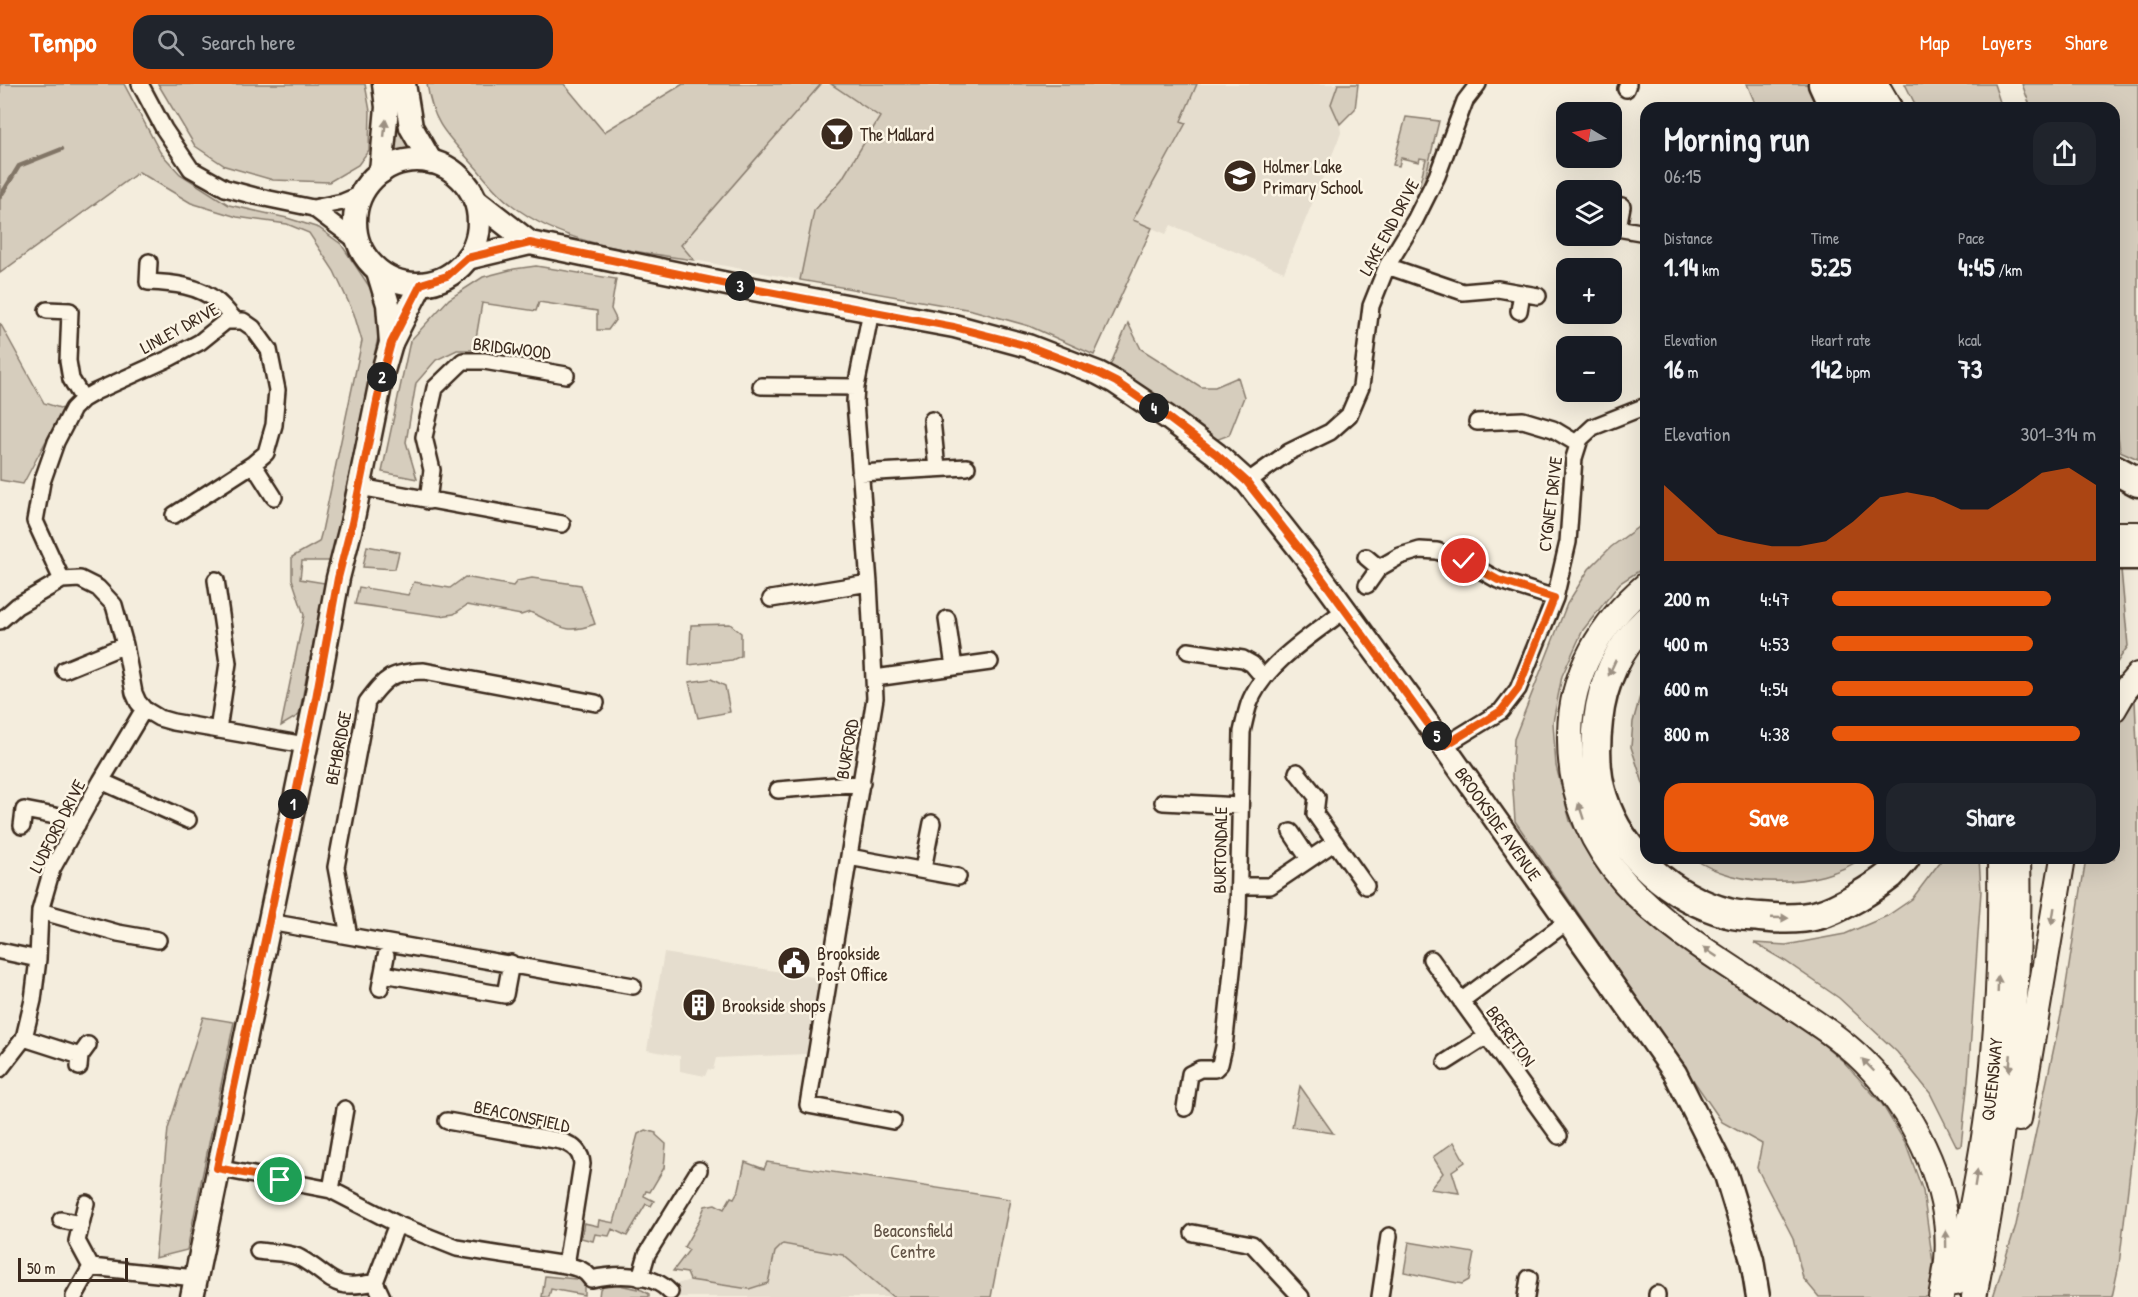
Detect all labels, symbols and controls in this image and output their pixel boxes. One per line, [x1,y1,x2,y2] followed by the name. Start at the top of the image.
[133,15,553,69] search box
[30,23,97,61] text: Tempo
[154,26,187,59] icon: search
[202,27,296,57] text: Search here
[1920,28,1949,57] text: Map
[1982,28,2032,57] text: Layers
[2065,28,2108,57] text: Share
[1556,102,1622,168] north arrow
[1556,102,1622,402] map controls
[819,116,855,152] bar icon: The Mallard
[1664,117,1810,161] text: Morning run
[380,118,390,137] one-way arrow
[860,122,934,147] place label: The Mallard
[2033,122,2096,185] button: share
[1263,154,1363,200] place label: Holmer Lake Primary School
[1222,158,1258,194] school or university icon: Holmer Lake Primary School
[1664,162,1701,189] text: 06:15
[1353,174,1425,280] street label: LAKE END DRIVE
[1556,180,1622,246] button: layers
[1664,227,1713,249] text: Distance
[1811,227,1839,249] text: Time
[1958,227,1985,249] text: Pace
[1664,249,1698,284] text: 1.14
[1811,249,1851,284] text: 5:25
[1958,249,1995,284] text: 4:45
[1556,258,1622,324] button: +
[1698,259,1719,281] text: km
[1995,259,2023,281] text: /km
[725,271,755,301] pin: 3
[736,275,744,297] text: 3
[135,296,223,360] street label: LINLEY DRIVE
[1664,329,1717,351] text: Elevation
[1811,329,1871,351] text: Heart rate
[1958,329,1981,351] text: kcal
[472,331,553,365] street label: BRIDGWOOD
[1556,336,1622,402] button: −
[1664,351,1684,386] text: 16
[1811,351,1842,386] text: 142
[1958,351,1983,386] text: 73
[1684,361,1698,383] text: m
[1842,361,1870,383] text: bpm
[367,362,397,392] pin: 2
[378,366,386,388] text: 2
[1139,393,1169,423] pin: 4
[1151,397,1157,419] text: 4
[1664,420,1730,447] text: Elevation
[2021,420,2096,447] text: 301–314 m
[1532,455,1568,553] street label: CYGNET DRIVE
[1438,535,1489,586] pin
[1447,544,1480,577] icon: check
[1664,585,1709,612] text: 200 m
[1760,585,1790,612] text: 4:47
[1664,630,1708,657] text: 400 m
[1760,630,1790,657] text: 4:53
[1608,660,1617,677] one-way arrow
[1664,675,1708,702] text: 600 m
[1760,675,1788,702] text: 4:54
[319,709,357,787] street label: BEMBRIDGE
[829,717,865,781] street label: BURFORD
[1664,720,1709,747] text: 800 m
[1760,720,1790,747] text: 4:38
[1422,721,1452,751] pin: 5
[1434,725,1440,747] text: 5
[1450,762,1548,886] street label: BROOKSIDE AVENUE
[23,775,91,877] street label: LUDFORD DRIVE
[1664,783,1874,852] button: Save
[1886,783,2096,852] button: Share
[278,789,308,819] pin: 1
[290,793,296,815] text: 1
[1576,801,1586,819] one-way arrow
[1207,806,1233,894] street label: BURTONDALE
[2048,906,2057,925] one-way arrow
[1771,914,1790,923] one-way arrow
[817,941,888,987] place label: Brookside Post Office
[776,945,812,981] public building icon: Brookside Post Office
[1702,946,1718,958] one-way arrow
[1994,975,2003,994] one-way arrow
[681,987,717,1023] building icon: Brookside shops
[722,993,826,1018] place label: Brookside shops
[1480,1001,1542,1071] street label: BRERETON
[1974,1037,2008,1122] street label: QUEENSWAY
[2005,1054,2015,1073] one-way arrow
[1861,1059,1875,1073] one-way arrow
[472,1094,573,1138] street label: BEACONSFIELD
[254,1154,305,1205] pin
[263,1163,296,1196] icon: arrive
[1972,1168,1981,1187] one-way arrow
[874,1218,952,1264] park label: Beaconsfield Centre
[1942,1229,1951,1248] one-way arrow
[18,1255,128,1282] scale bar
[27,1257,56,1279] text: 50 m

